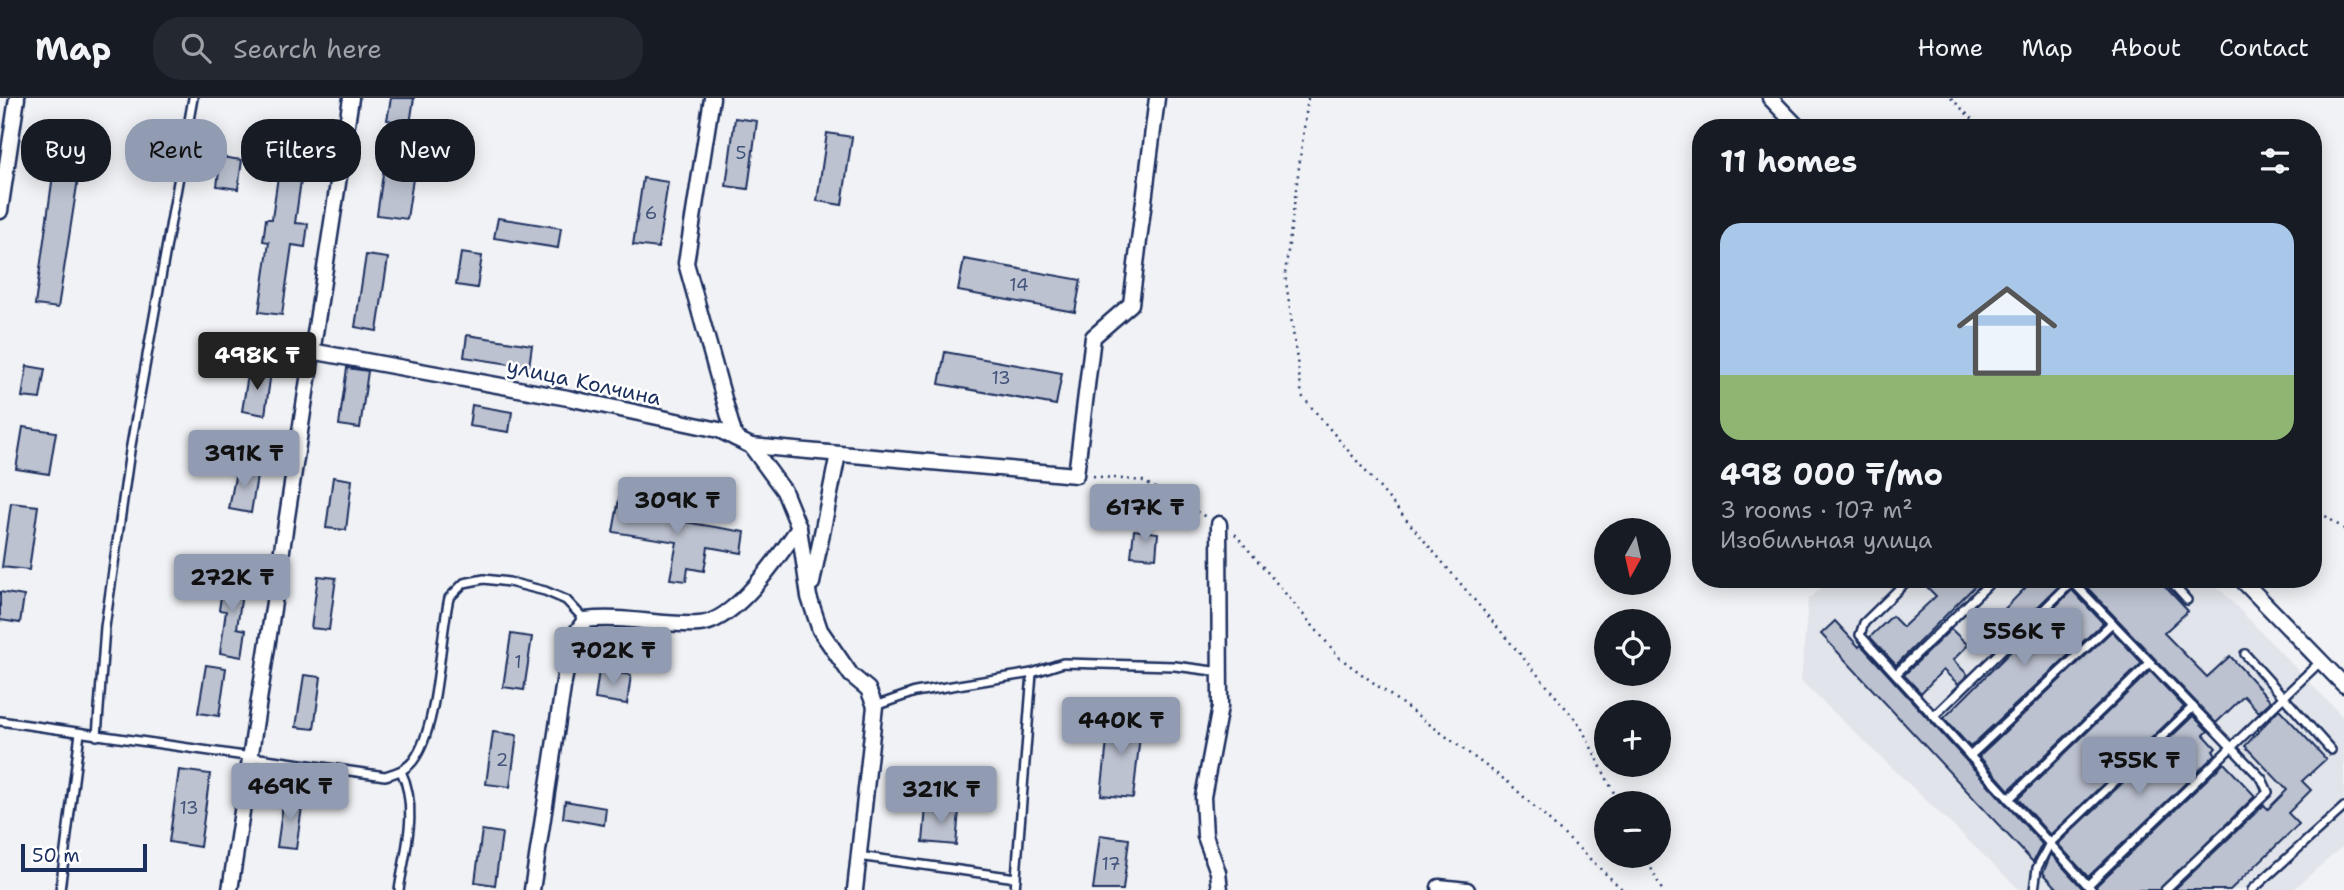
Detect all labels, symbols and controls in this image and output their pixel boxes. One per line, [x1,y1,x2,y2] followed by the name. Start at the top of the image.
[153,17,643,80] search box
[35,26,111,71] text: Map
[177,29,215,67] icon: search
[233,31,382,66] text: Search here
[1917,32,1983,64] text: Home
[2021,32,2073,64] text: Map
[2111,32,2181,64] text: About
[2219,32,2309,64] text: Contact
[21,119,111,182] chip: Buy
[125,119,227,182] chip: Rent
[241,119,361,182] chip: Filters
[375,119,475,182] chip: New
[735,141,747,165] house number: 5
[1720,141,1857,182] text: 11 homes
[2256,142,2294,180] icon: filters
[645,201,657,225] house number: 6
[1944,268,2070,394] icon: home
[1009,273,1029,297] house number: 14
[200,332,314,392] pin: 498K ₸
[214,340,300,370] text: 498K ₸
[504,352,664,412] street label: улица Колчина
[991,366,1011,390] house number: 13
[187,430,301,490] pin: 391K ₸
[204,438,284,468] text: 391K ₸
[1720,454,1943,495] text: 498 000 ₸/mo
[620,478,734,537] pin: 309K ₸
[1088,484,1202,544] pin: 617K ₸
[634,485,720,515] text: 309K ₸
[1106,492,1184,522] text: 617K ₸
[1720,495,1913,525] text: 3 rooms · 107 m²
[1594,518,1671,595] north arrow
[1594,518,1671,868] map controls
[1720,525,1932,555] text: Изобильная улица
[175,554,289,614] pin: 272K ₸
[190,562,274,592] text: 272K ₸
[1967,608,2081,668] pin: 556K ₸
[1594,609,1671,686] button: locate
[1983,616,2065,646] text: 556K ₸
[556,628,670,687] pin: 702K ₸
[570,635,656,665] text: 702K ₸
[514,650,522,674] house number: 1
[1064,698,1178,757] pin: 440K ₸
[1594,700,1671,777] button: +
[1078,705,1164,735] text: 440K ₸
[2082,738,2196,797] pin: 755K ₸
[2098,745,2180,775] text: 755K ₸
[496,748,508,772] house number: 2
[233,764,347,823] pin: 469K ₸
[884,766,998,826] pin: 321K ₸
[247,771,333,801] text: 469K ₸
[902,774,980,804] text: 321K ₸
[1594,791,1671,868] button: −
[179,796,199,820] house number: 13
[21,841,147,873] scale bar
[32,843,80,868] text: 50 m
[1101,852,1121,876] house number: 17

